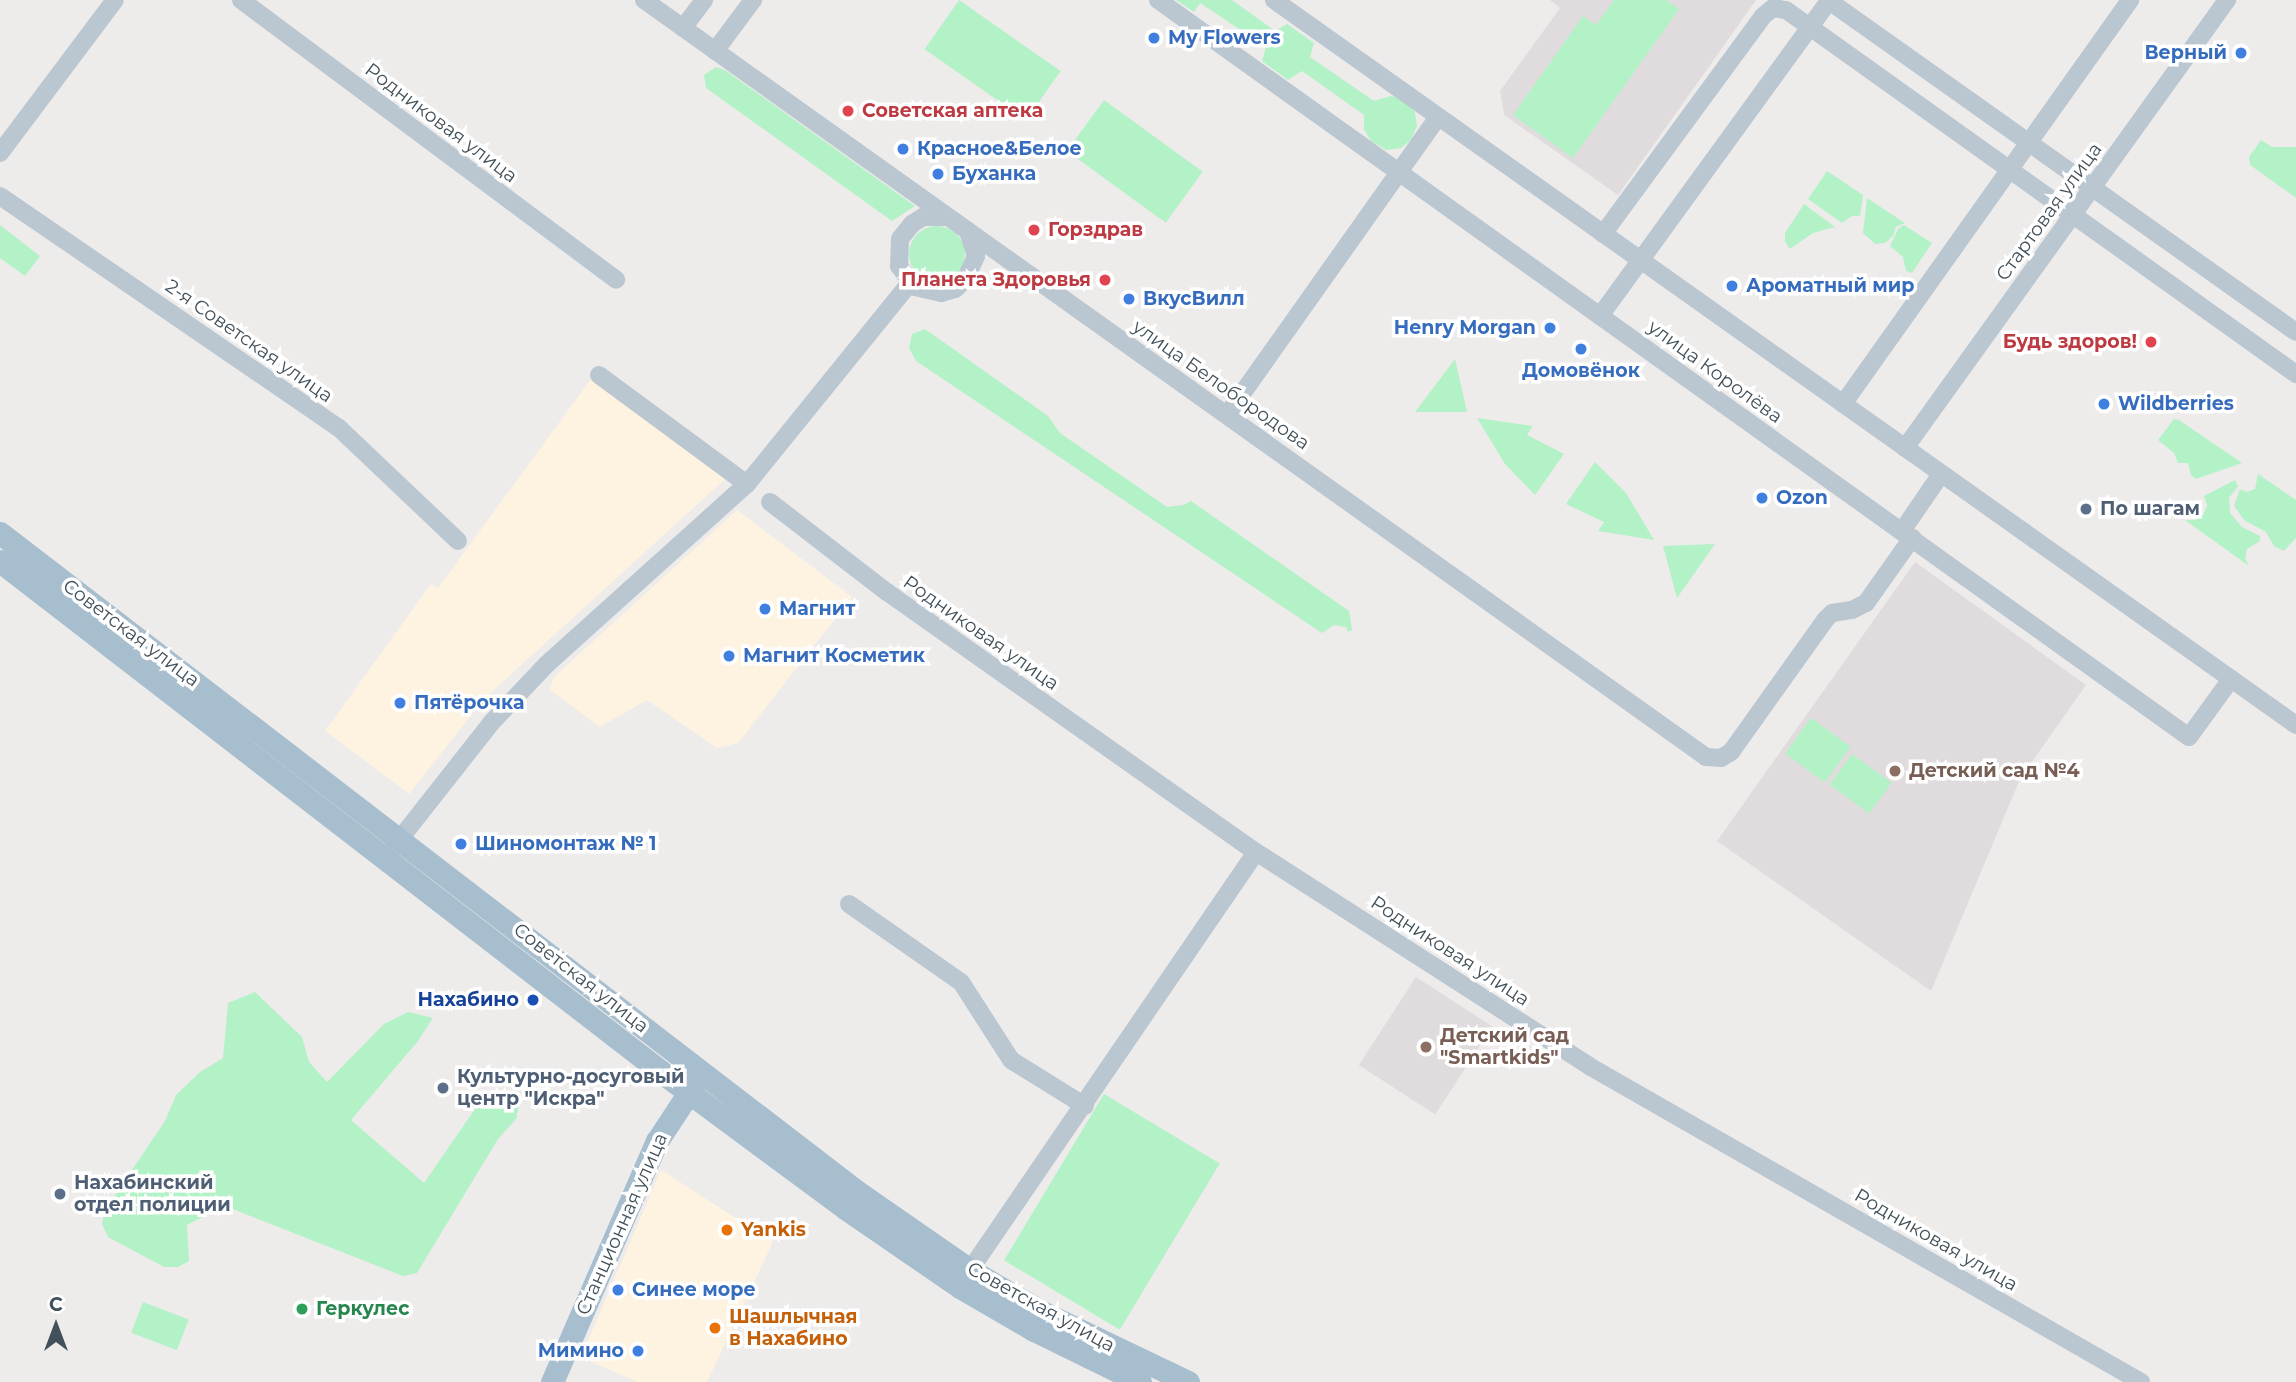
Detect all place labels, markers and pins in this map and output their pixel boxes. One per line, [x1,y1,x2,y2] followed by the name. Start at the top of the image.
[1168,27,1281,49] place label: My Flowers
[1146,30,1162,46] marker: My Flowers
[2144,42,2227,64] place label: Верный
[2233,45,2249,61] marker: Верный
[862,100,1043,122] place label: Советская аптека
[840,103,856,119] marker: Советская аптека
[917,138,1082,160] place label: Красное&Белое
[895,141,911,157] marker: Красное&Белое
[952,163,1036,185] place label: Буханка
[930,166,946,182] marker: Буханка
[1048,219,1143,241] place label: Горздрав
[1026,222,1042,238] marker: Горздрав
[901,269,1091,291] place label: Планета Здоровья
[1097,272,1113,288] marker: Планета Здоровья
[1746,275,1914,297] place label: Ароматный мир
[1724,278,1740,294] marker: Ароматный мир
[1143,288,1245,310] place label: ВкусВилл
[1121,291,1137,307] marker: ВкусВилл
[1394,317,1536,339] place label: Henry Morgan
[1542,320,1558,336] marker: Henry Morgan
[2003,331,2137,353] place label: Будь здоров!
[2143,334,2159,350] marker: Будь здоров!
[1573,341,1589,357] marker: Домовёнок
[1522,360,1640,382] place label: Домовёнок
[2118,393,2234,415] place label: Wildberries
[2096,396,2112,412] marker: Wildberries
[1776,487,1828,509] place label: Ozon
[1754,490,1770,506] marker: Ozon
[2100,498,2200,520] place label: По шагам
[2078,501,2094,517] marker: По шагам
[779,598,855,620] place label: Магнит
[757,601,773,617] marker: Магнит
[743,645,925,667] place label: Магнит Косметик
[721,648,737,664] marker: Магнит Косметик
[414,692,524,714] place label: Пятёрочка
[392,695,408,711] marker: Пятёрочка
[1909,760,2079,782] place label: Детский сад №4
[1887,763,1903,779] marker: Детский сад №4
[475,833,656,855] place label: Шиномонтаж № 1
[453,836,469,852] marker: Шиномонтаж № 1
[418,989,519,1011] place label: Нахабино
[525,992,541,1008] marker: Нахабино
[1440,1025,1569,1069] place label: Детский сад "Smartkids"
[1418,1039,1434,1055] marker: Детский сад "Smartkids"
[457,1066,685,1110] place label: Культурно-досуговый центр "Искра"
[435,1080,451,1096] marker: Культурно-досуговый центр "Искра"
[74,1172,231,1216] place label: Нахабинский отдел полиции
[52,1186,68,1202] marker: Нахабинский отдел полиции
[741,1219,806,1241] place label: Yankis
[719,1222,735,1238] marker: Yankis
[632,1279,756,1301] place label: Синее море
[610,1282,626,1298] marker: Синее море
[316,1298,409,1320] place label: Геркулес
[294,1301,310,1317] marker: Геркулес
[729,1306,857,1350] place label: Шашлычная в Нахабино
[707,1320,723,1336] marker: Шашлычная в Нахабино
[538,1340,624,1362] place label: Мимино
[630,1343,646,1359] marker: Мимино

